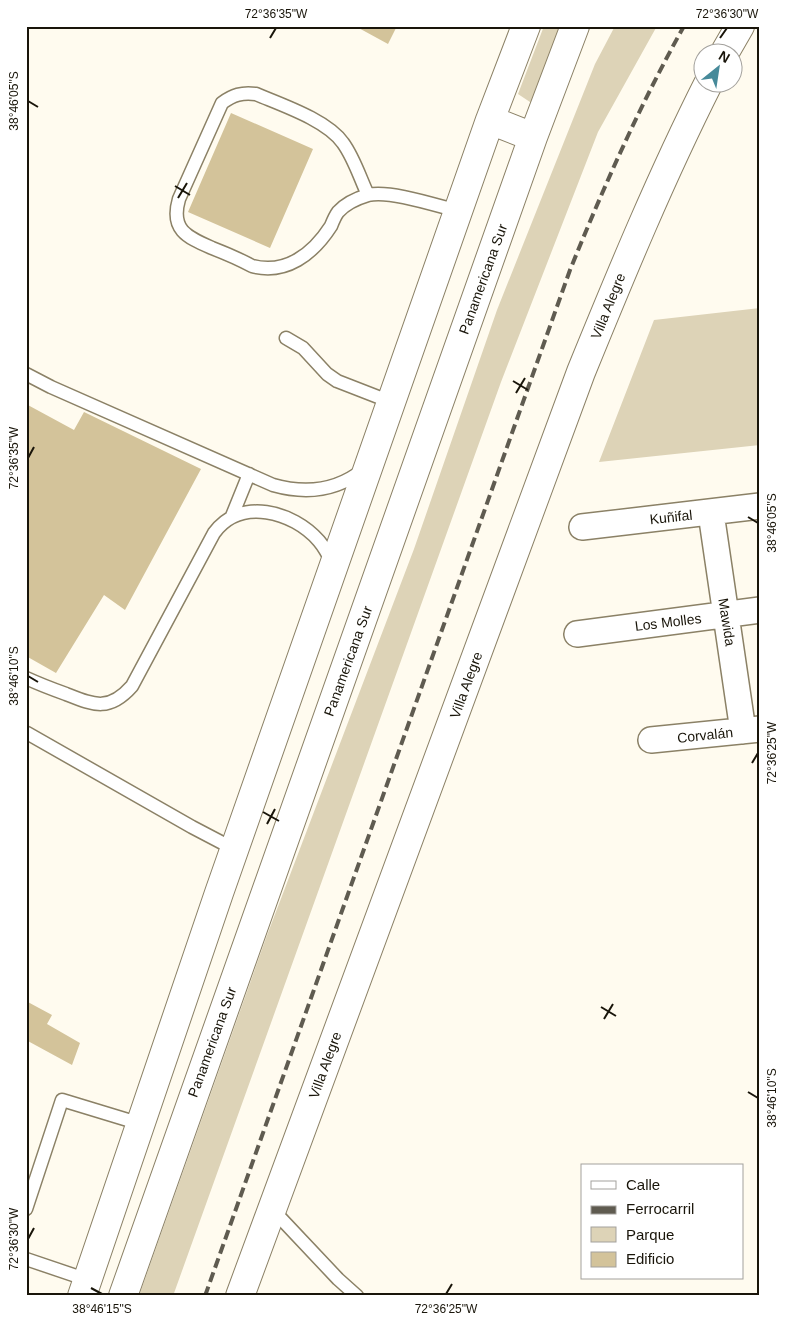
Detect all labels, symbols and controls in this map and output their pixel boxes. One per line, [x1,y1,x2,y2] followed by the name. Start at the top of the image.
[245,7,308,21] text: 72°36'35"W
[696,7,759,21] text: 72°36'30"W
[694,42,744,92] north arrow
[716,47,733,66] text: N
[7,71,21,131] text: 38°46'05"S
[456,221,510,336] street label: Panamericana Sur
[588,270,629,341] street label: Villa Alegre
[7,426,21,489] text: 72°36'35"W
[765,493,779,553] text: 38°46'05"S
[649,507,693,527] street label: Kuñifal
[715,597,739,647] street label: Mawida
[321,603,375,718] street label: Panamericana Sur
[634,610,702,634] street label: Los Molles
[7,646,21,706] text: 38°46'10"S
[447,649,486,721] street label: Villa Alegre
[765,721,779,784] text: 72°36'25"W
[676,724,734,746] street label: Corvalán
[185,984,239,1099] street label: Panamericana Sur
[306,1029,345,1101] street label: Villa Alegre
[765,1068,779,1128] text: 38°46'10"S
[581,1164,744,1280] legend
[626,1176,660,1193] text: Calle
[626,1200,694,1217] text: Ferrocarril
[7,1207,21,1270] text: 72°36'30"W
[626,1226,674,1243] text: Parque
[626,1250,674,1267] text: Edificio
[72,1302,132,1316] text: 38°46'15"S
[415,1302,478,1316] text: 72°36'25"W

